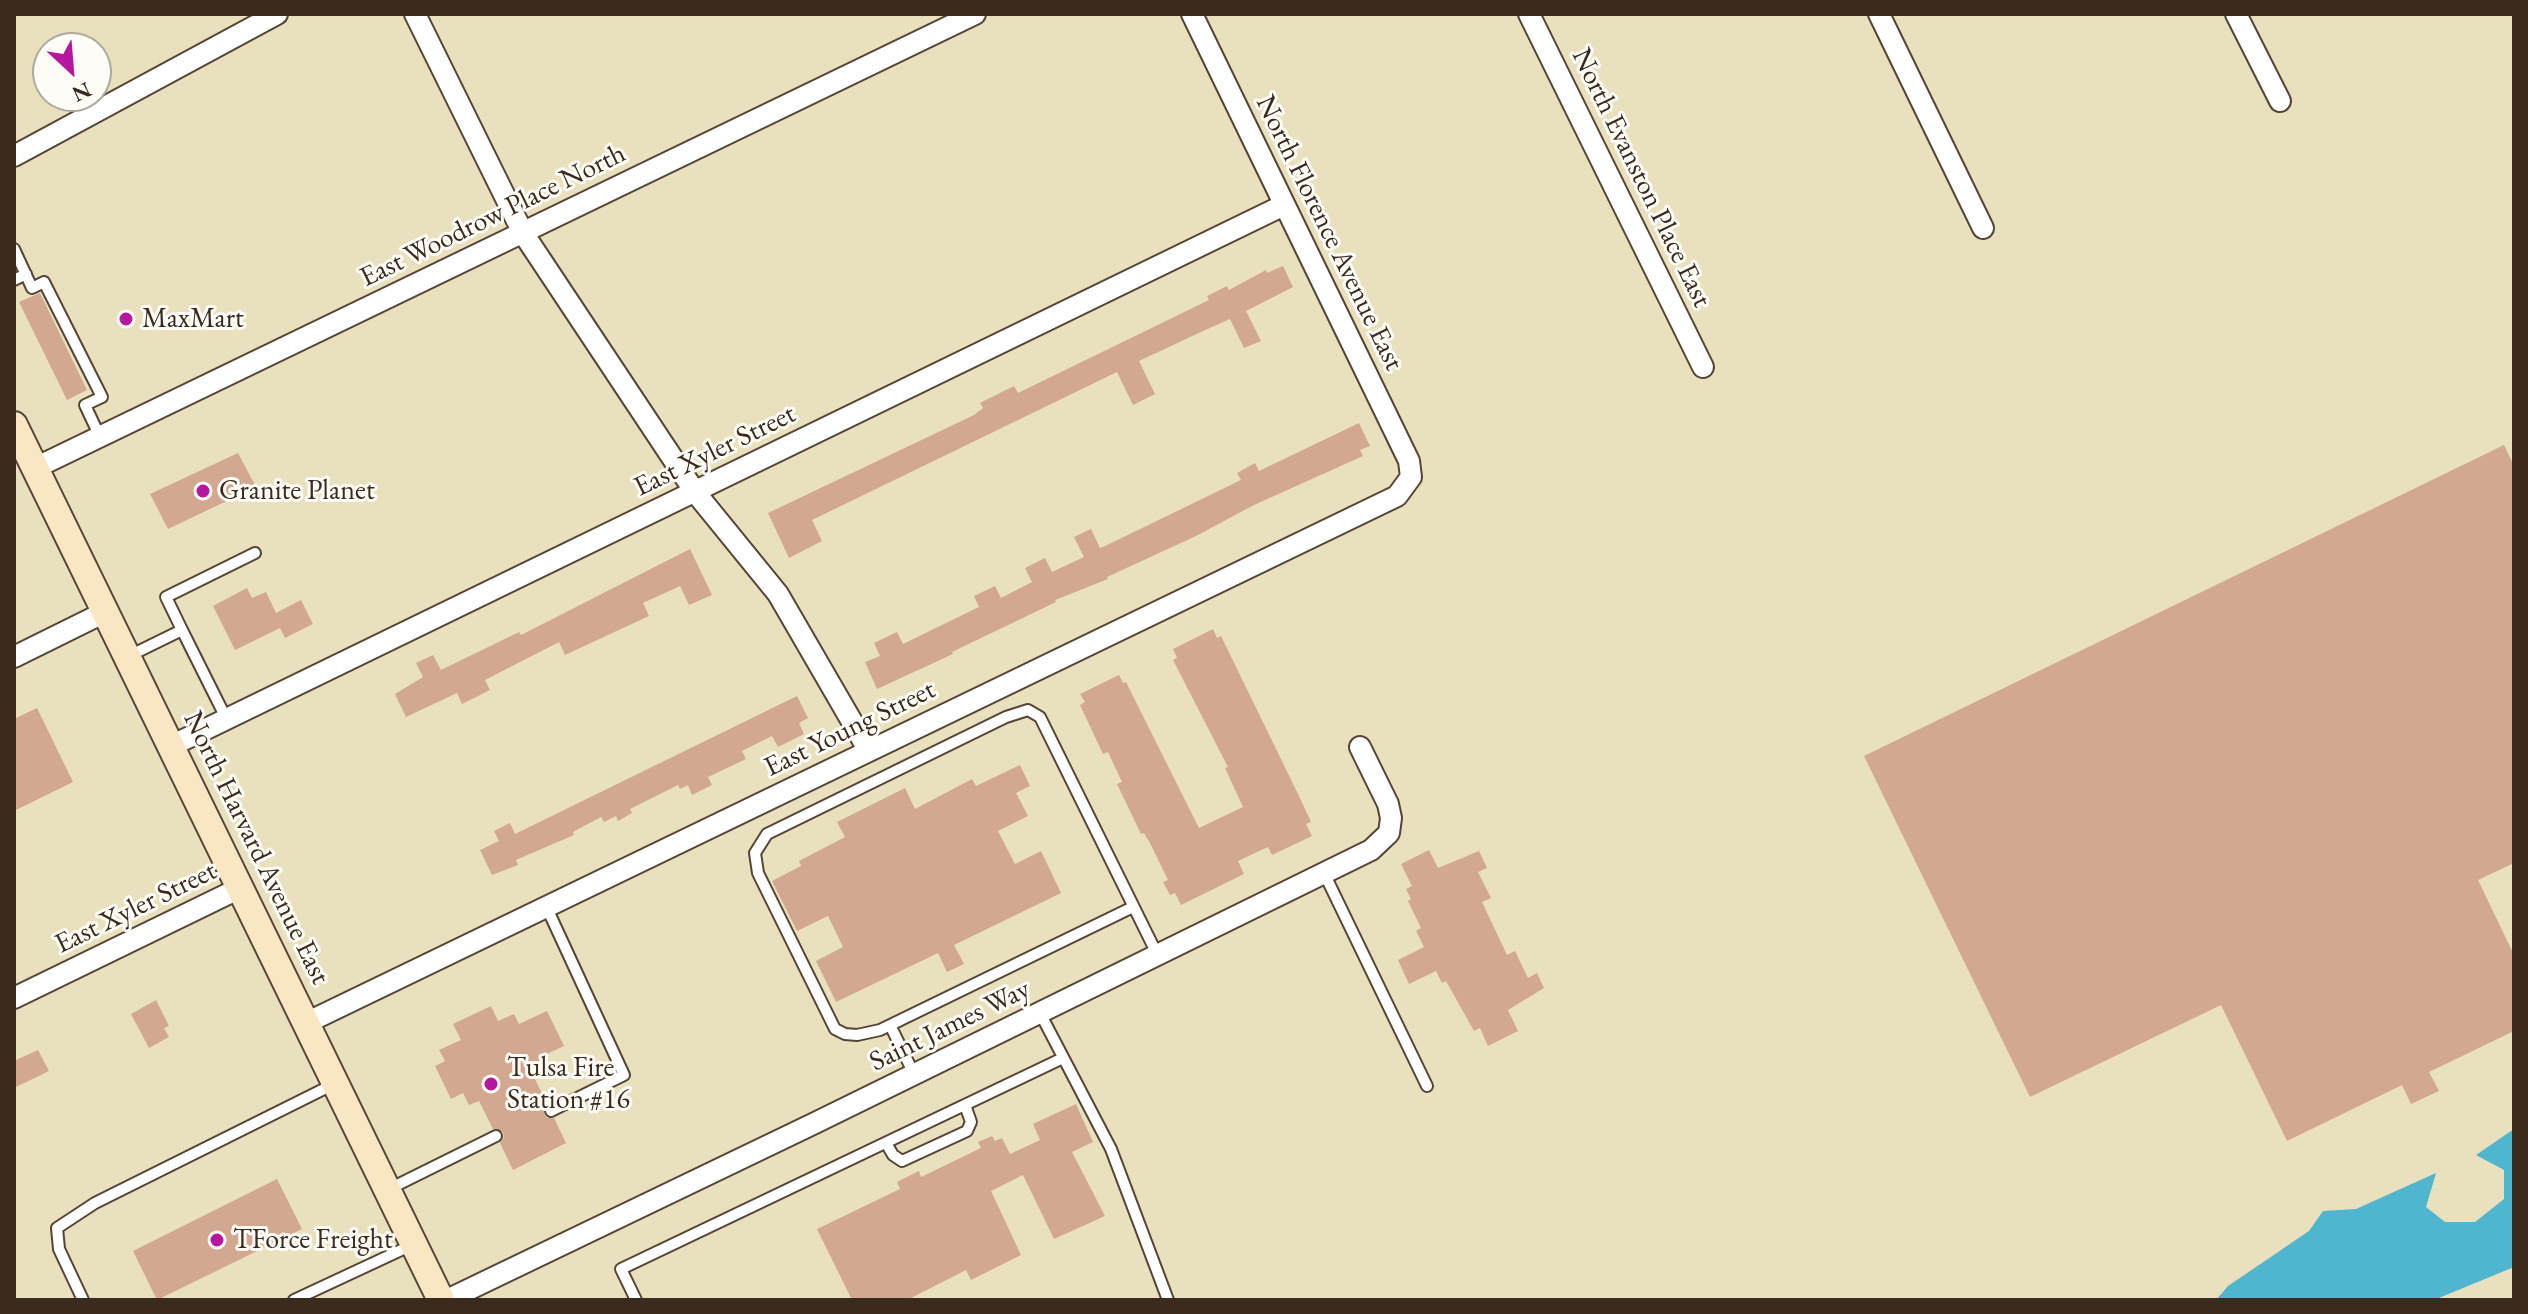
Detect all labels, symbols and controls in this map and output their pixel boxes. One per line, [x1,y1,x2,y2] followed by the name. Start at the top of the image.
[32,32,112,112] north arrow
[1564,43,1718,313] street label: North Evanston Place East
[68,75,96,109] text: N
[1248,90,1410,376] street label: North Florence Avenue East
[355,137,631,295] street label: East Woodrow Place North
[142,302,244,336] place label: MaxMart
[117,310,135,328] marker: MaxMart
[629,397,801,505] street label: East Xyler Street
[219,474,375,508] place label: Granite Planet
[194,482,212,500] marker: Granite Planet
[759,673,941,785] street label: East Young Street
[175,706,337,990] street label: North Harvard Avenue East
[50,854,222,962] street label: East Xyler Street
[864,973,1036,1079] street label: Saint James Way
[507,1051,630,1117] place label: Tulsa Fire Station #16
[482,1075,500,1093] marker: Tulsa Fire Station #16
[233,1223,393,1257] place label: TForce Freight
[208,1231,226,1249] marker: TForce Freight

